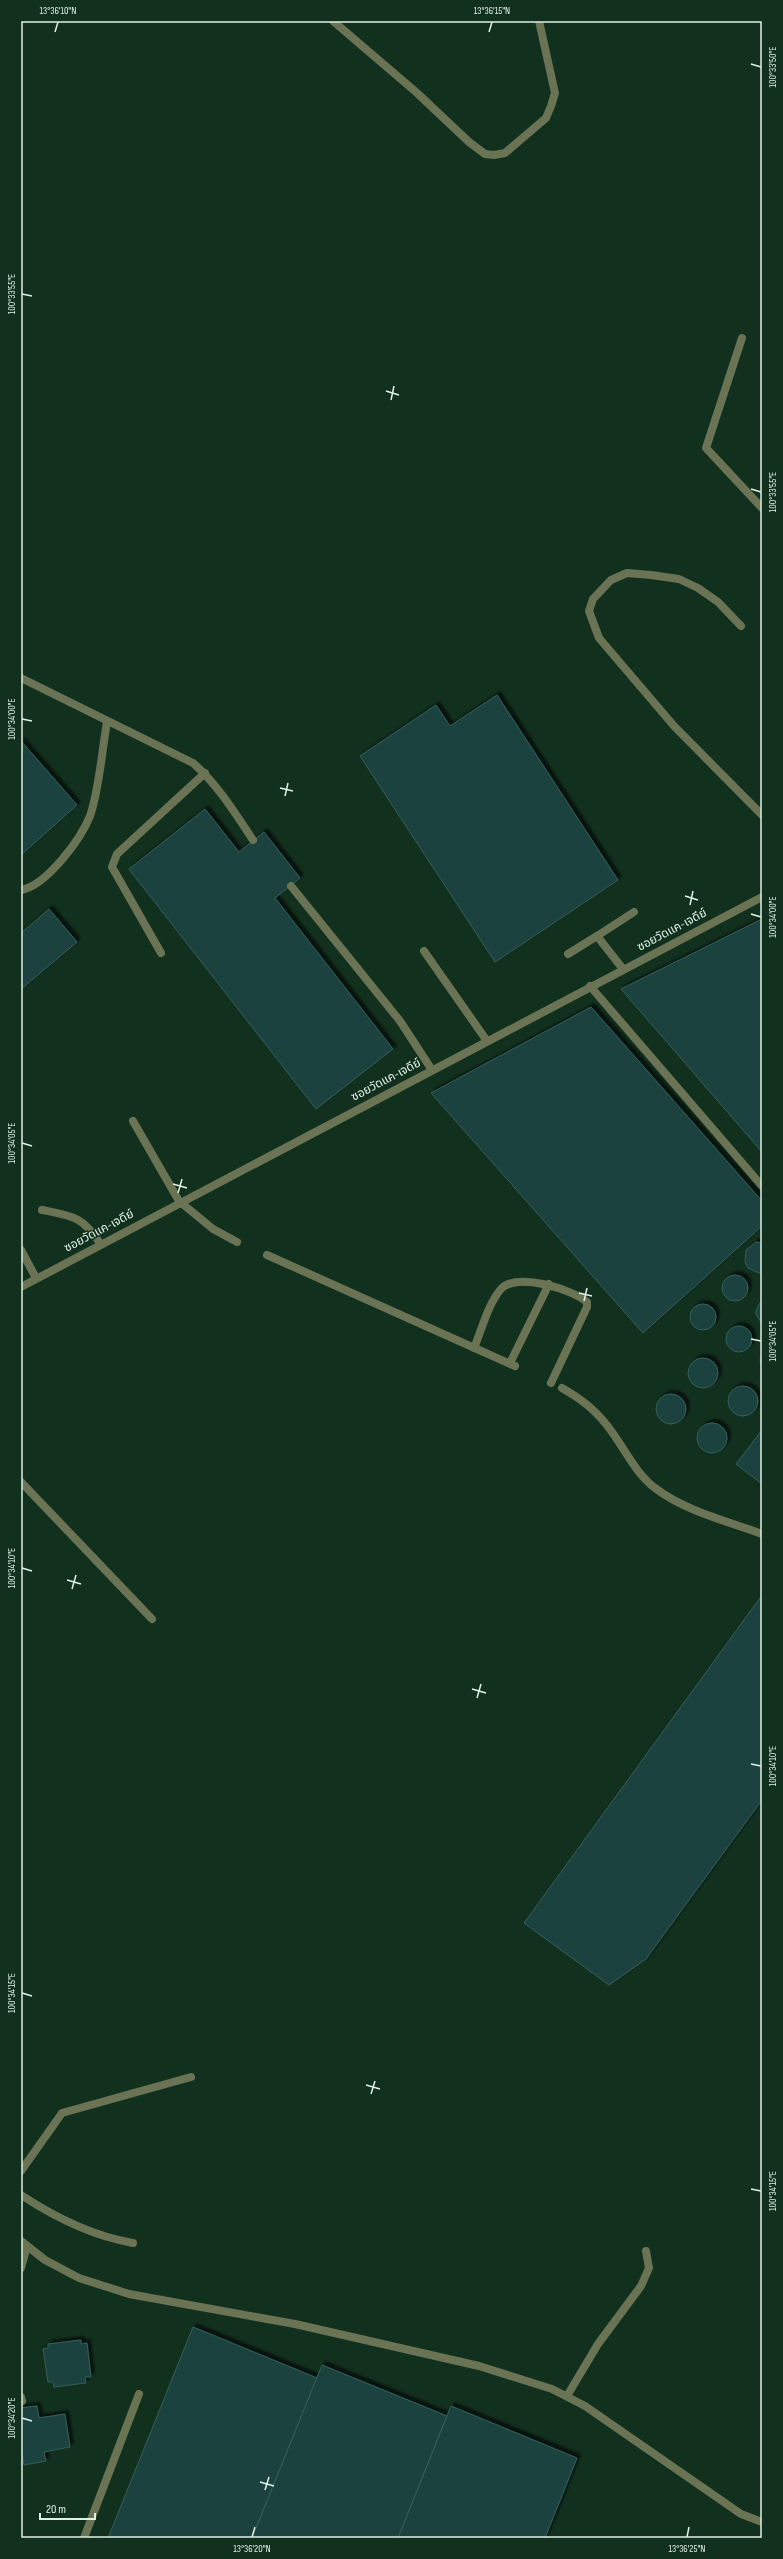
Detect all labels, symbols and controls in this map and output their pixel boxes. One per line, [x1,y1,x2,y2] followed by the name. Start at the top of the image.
[40,5,76,17] text: 13°36'10"N
[474,5,510,17] text: 13°36'15"N
[767,47,779,87] text: 100°33'50"E
[6,274,18,314] text: 100°33'55"E
[767,472,779,512] text: 100°33'55"E
[6,698,18,740] text: 100°34'00"E
[767,896,779,938] text: 100°34'00"E
[635,905,709,955] street label: ซอยวัดแค-เจดีย์
[349,1055,423,1105] street label: ซอยวัดแค-เจดีย์
[6,1123,18,1163] text: 100°34'05"E
[62,1206,136,1256] street label: ซอยวัดแค-เจดีย์
[767,1321,779,1361] text: 100°34'05"E
[6,1548,18,1588] text: 100°34'10"E
[767,1746,779,1786] text: 100°34'10"E
[6,1973,18,2013] text: 100°34'15"E
[767,2171,779,2211] text: 100°34'15"E
[6,2398,18,2438] text: 100°34'20"E
[40,2495,95,2521] scale bar
[46,2502,66,2517] text: 20 m
[233,2543,271,2555] text: 13°36'20"N
[669,2543,705,2555] text: 13°36'25"N

